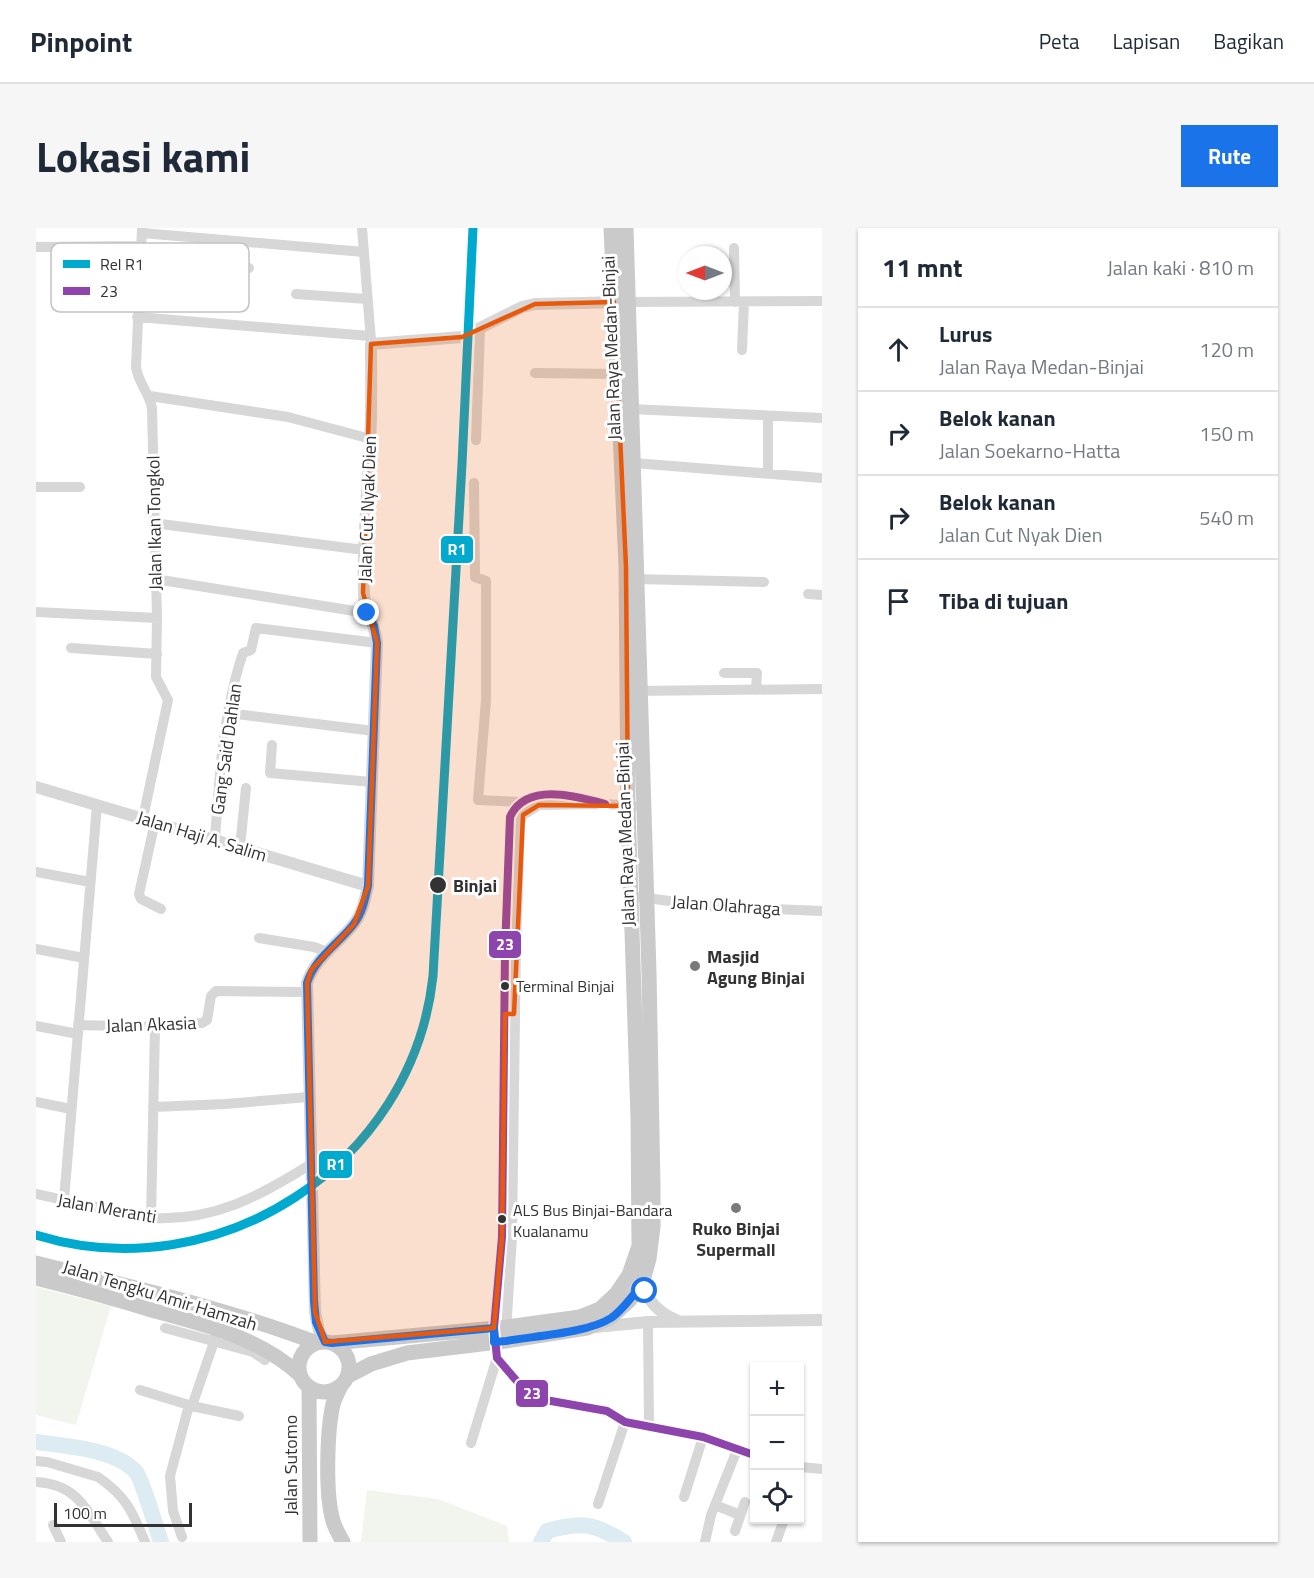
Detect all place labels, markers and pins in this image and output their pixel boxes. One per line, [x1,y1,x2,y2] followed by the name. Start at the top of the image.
[453,872,497,899] place label: Binjai
[428,875,448,895] marker: Binjai
[707,943,805,991] place label: Masjid Agung Binjai
[688,959,702,973] marker: Masjid Agung Binjai
[516,974,614,998] place label: Terminal Binjai
[499,980,511,992] marker: Terminal Binjai
[513,1198,672,1243] place label: ALS Bus Binjai-Bandara Kualanamu
[729,1201,743,1215] marker: Ruko Binjai Supermall
[496,1213,508,1225] marker: ALS Bus Binjai-Bandara Kualanamu
[692,1215,780,1263] place label: Ruko Binjai Supermall

